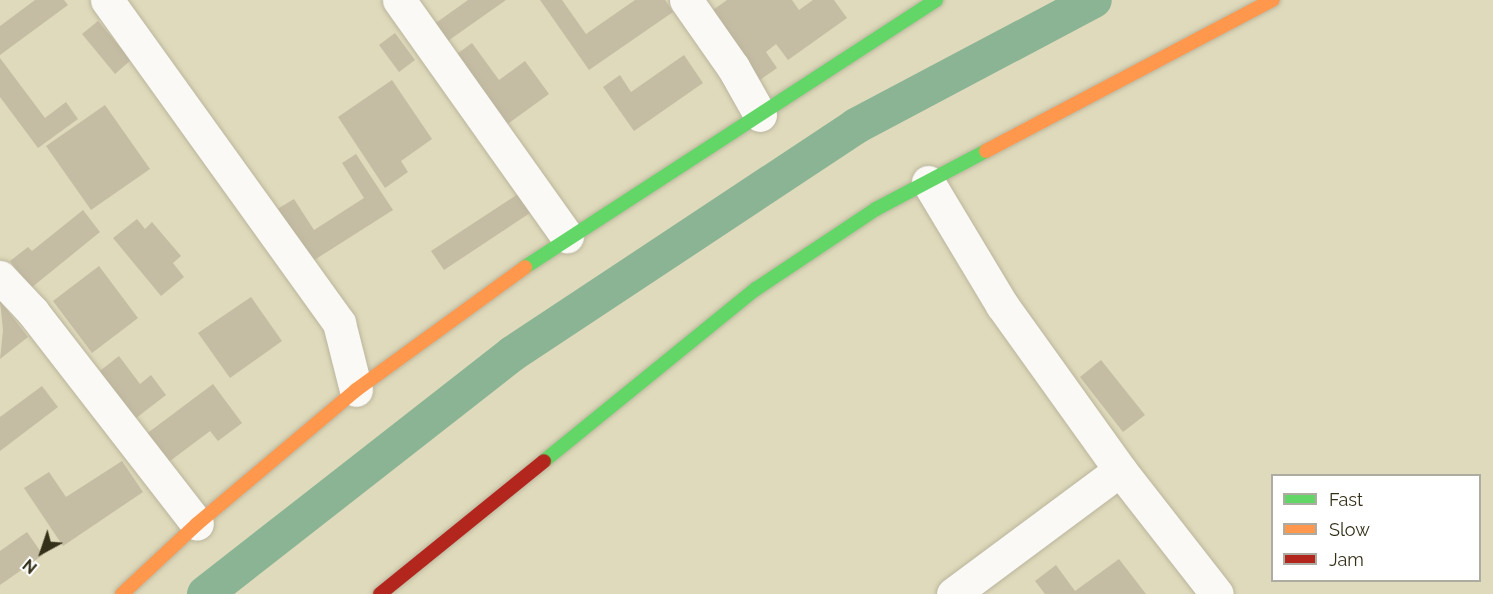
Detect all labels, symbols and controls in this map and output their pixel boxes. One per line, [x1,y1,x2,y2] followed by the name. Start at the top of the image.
[1271,474,1481,582] legend
[1329,489,1363,510] text: Fast
[1329,519,1370,540] text: Slow
[12,522,72,582] north arrow
[1329,549,1364,570] text: Jam
[19,555,41,577] text: N

